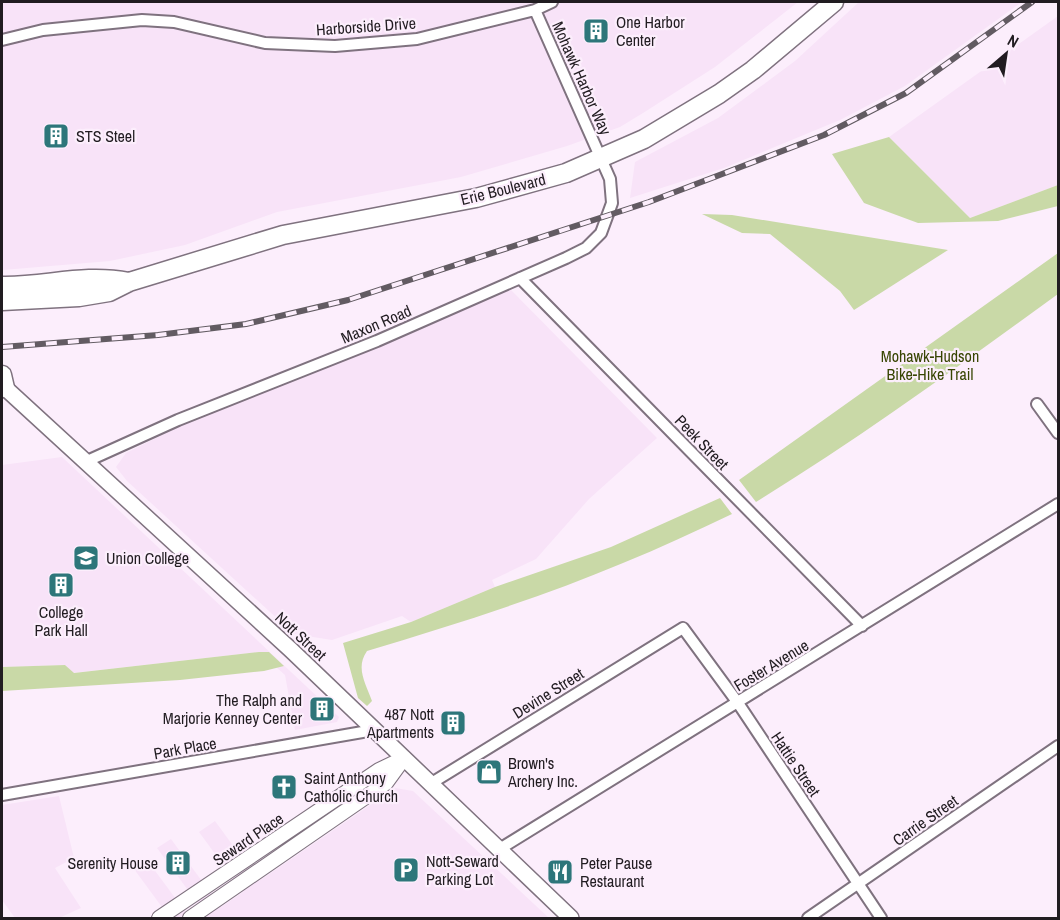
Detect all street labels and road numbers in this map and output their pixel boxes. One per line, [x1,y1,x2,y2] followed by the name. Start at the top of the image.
[315,12,417,40] street label: Harborside Drive
[547,18,617,139] street label: Mohawk Harbor Way
[458,168,548,210] street label: Erie Boulevard
[337,299,415,349] street label: Maxon Road
[670,410,734,475] street label: Peek Street
[271,607,332,666] street label: Nott Street
[729,634,813,696] street label: Foster Avenue
[508,662,588,724] street label: Devine Street
[766,727,826,801] street label: Hattie Street
[152,732,218,764] street label: Park Place
[888,789,962,851] street label: Carrie Street
[208,807,288,871] street label: Seward Place

